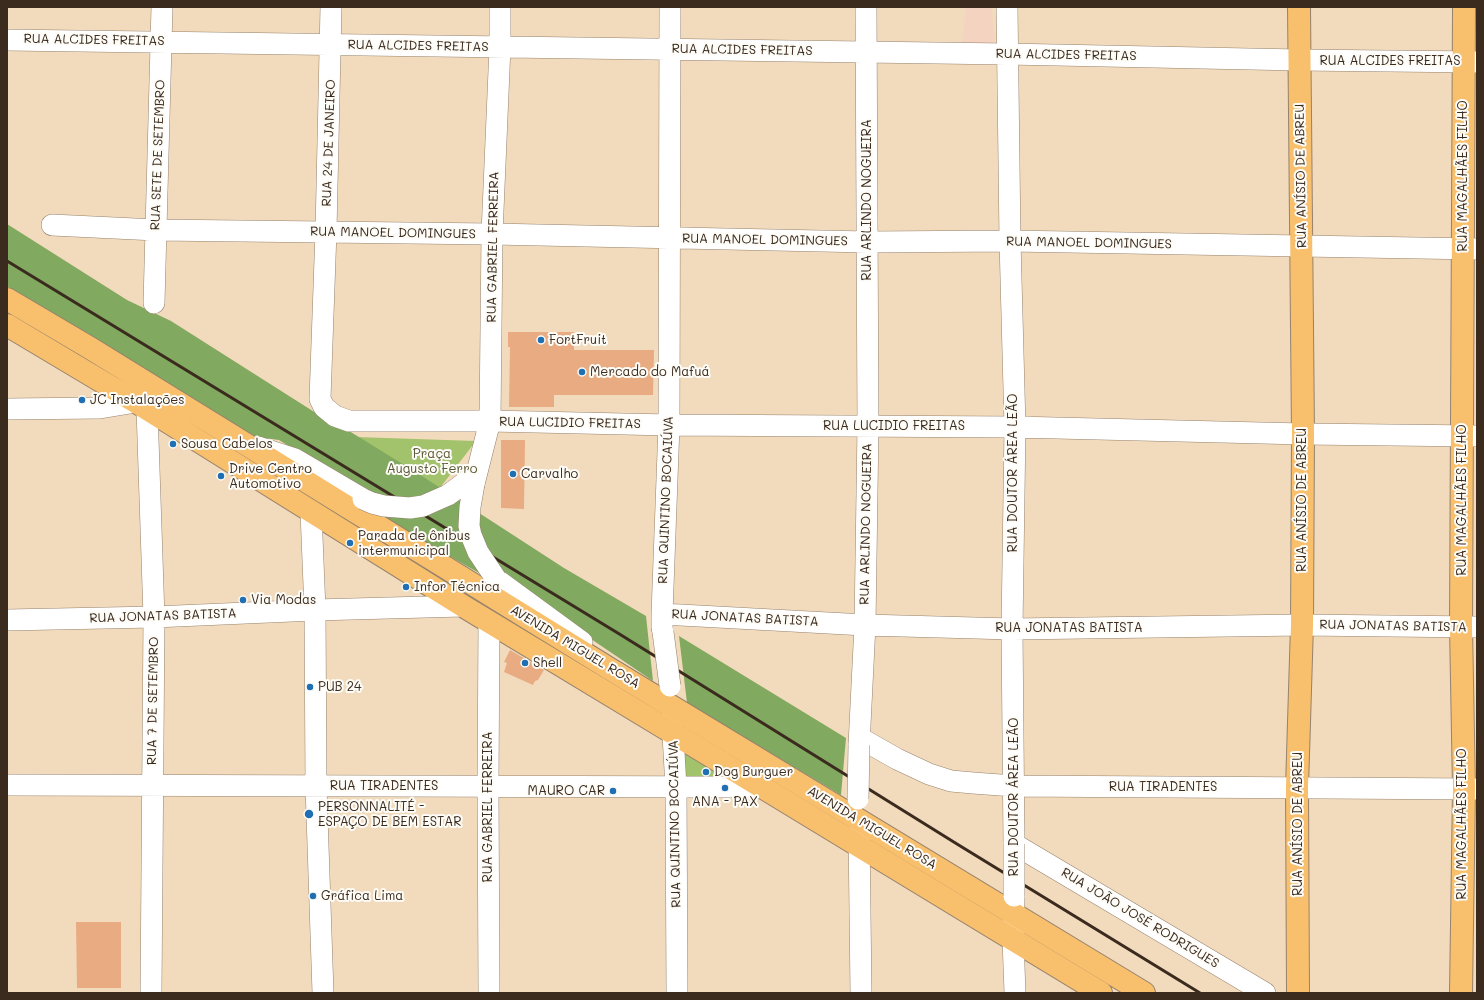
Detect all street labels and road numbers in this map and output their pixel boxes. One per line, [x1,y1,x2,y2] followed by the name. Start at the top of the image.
[23,31,165,49] street label: RUA ALCIDES FREITAS
[347,37,489,55] street label: RUA ALCIDES FREITAS
[671,41,813,59] street label: RUA ALCIDES FREITAS
[995,46,1137,64] street label: RUA ALCIDES FREITAS
[1319,53,1461,69] street label: RUA ALCIDES FREITAS
[148,79,168,231] street label: RUA SETE DE SETEMBRO
[319,79,339,207] street label: RUA 24 DE JANEIRO
[1455,100,1471,252] street label: RUA MAGALHÃES FILHO
[1292,104,1310,248] street label: RUA ANÍSIO DE ABREU
[859,119,875,281] street label: RUA ARLINDO NOGUEIRA
[484,171,502,323] street label: RUA GABRIEL FERREIRA
[310,224,476,242] street label: RUA MANOEL DOMINGUES
[682,231,848,249] street label: RUA MANOEL DOMINGUES
[1006,234,1172,252] street label: RUA MANOEL DOMINGUES
[1005,394,1021,552] street label: RUA DOUTOR ÁREA LEÃO
[499,414,641,432] street label: RUA LUCIDIO FREITAS
[655,416,677,584] street label: RUA QUINTINO BOCAIÚVA
[823,418,965,434] street label: RUA LUCIDIO FREITAS
[1454,424,1470,576] street label: RUA MAGALHÃES FILHO
[1294,428,1310,572] street label: RUA ANÍSIO DE ABREU
[857,443,875,605] street label: RUA ARLINDO NOGUEIRA
[508,602,642,692] street label: AVENIDA MIGUEL ROSA
[89,606,237,626] street label: RUA JONATAS BATISTA
[671,606,819,630] street label: RUA JONATAS BATISTA
[1319,617,1467,635] street label: RUA JONATAS BATISTA
[995,620,1143,636] street label: RUA JONATAS BATISTA
[144,637,162,765] street label: RUA 7 DE SETEMBRO
[1006,718,1022,876] street label: RUA DOUTOR ÁREA LEÃO
[480,731,496,883] street label: RUA GABRIEL FERREIRA
[666,740,684,908] street label: RUA QUINTINO BOCAIÚVA
[1454,748,1470,900] street label: RUA MAGALHÃES FILHO
[1290,752,1306,896] street label: RUA ANÍSIO DE ABREU
[330,778,438,794] street label: RUA TIRADENTES
[1109,779,1217,795] street label: RUA TIRADENTES
[805,783,939,873] street label: AVENIDA MIGUEL ROSA
[1058,865,1222,971] street label: RUA JOÃO JOSÉ RODRIGUES

